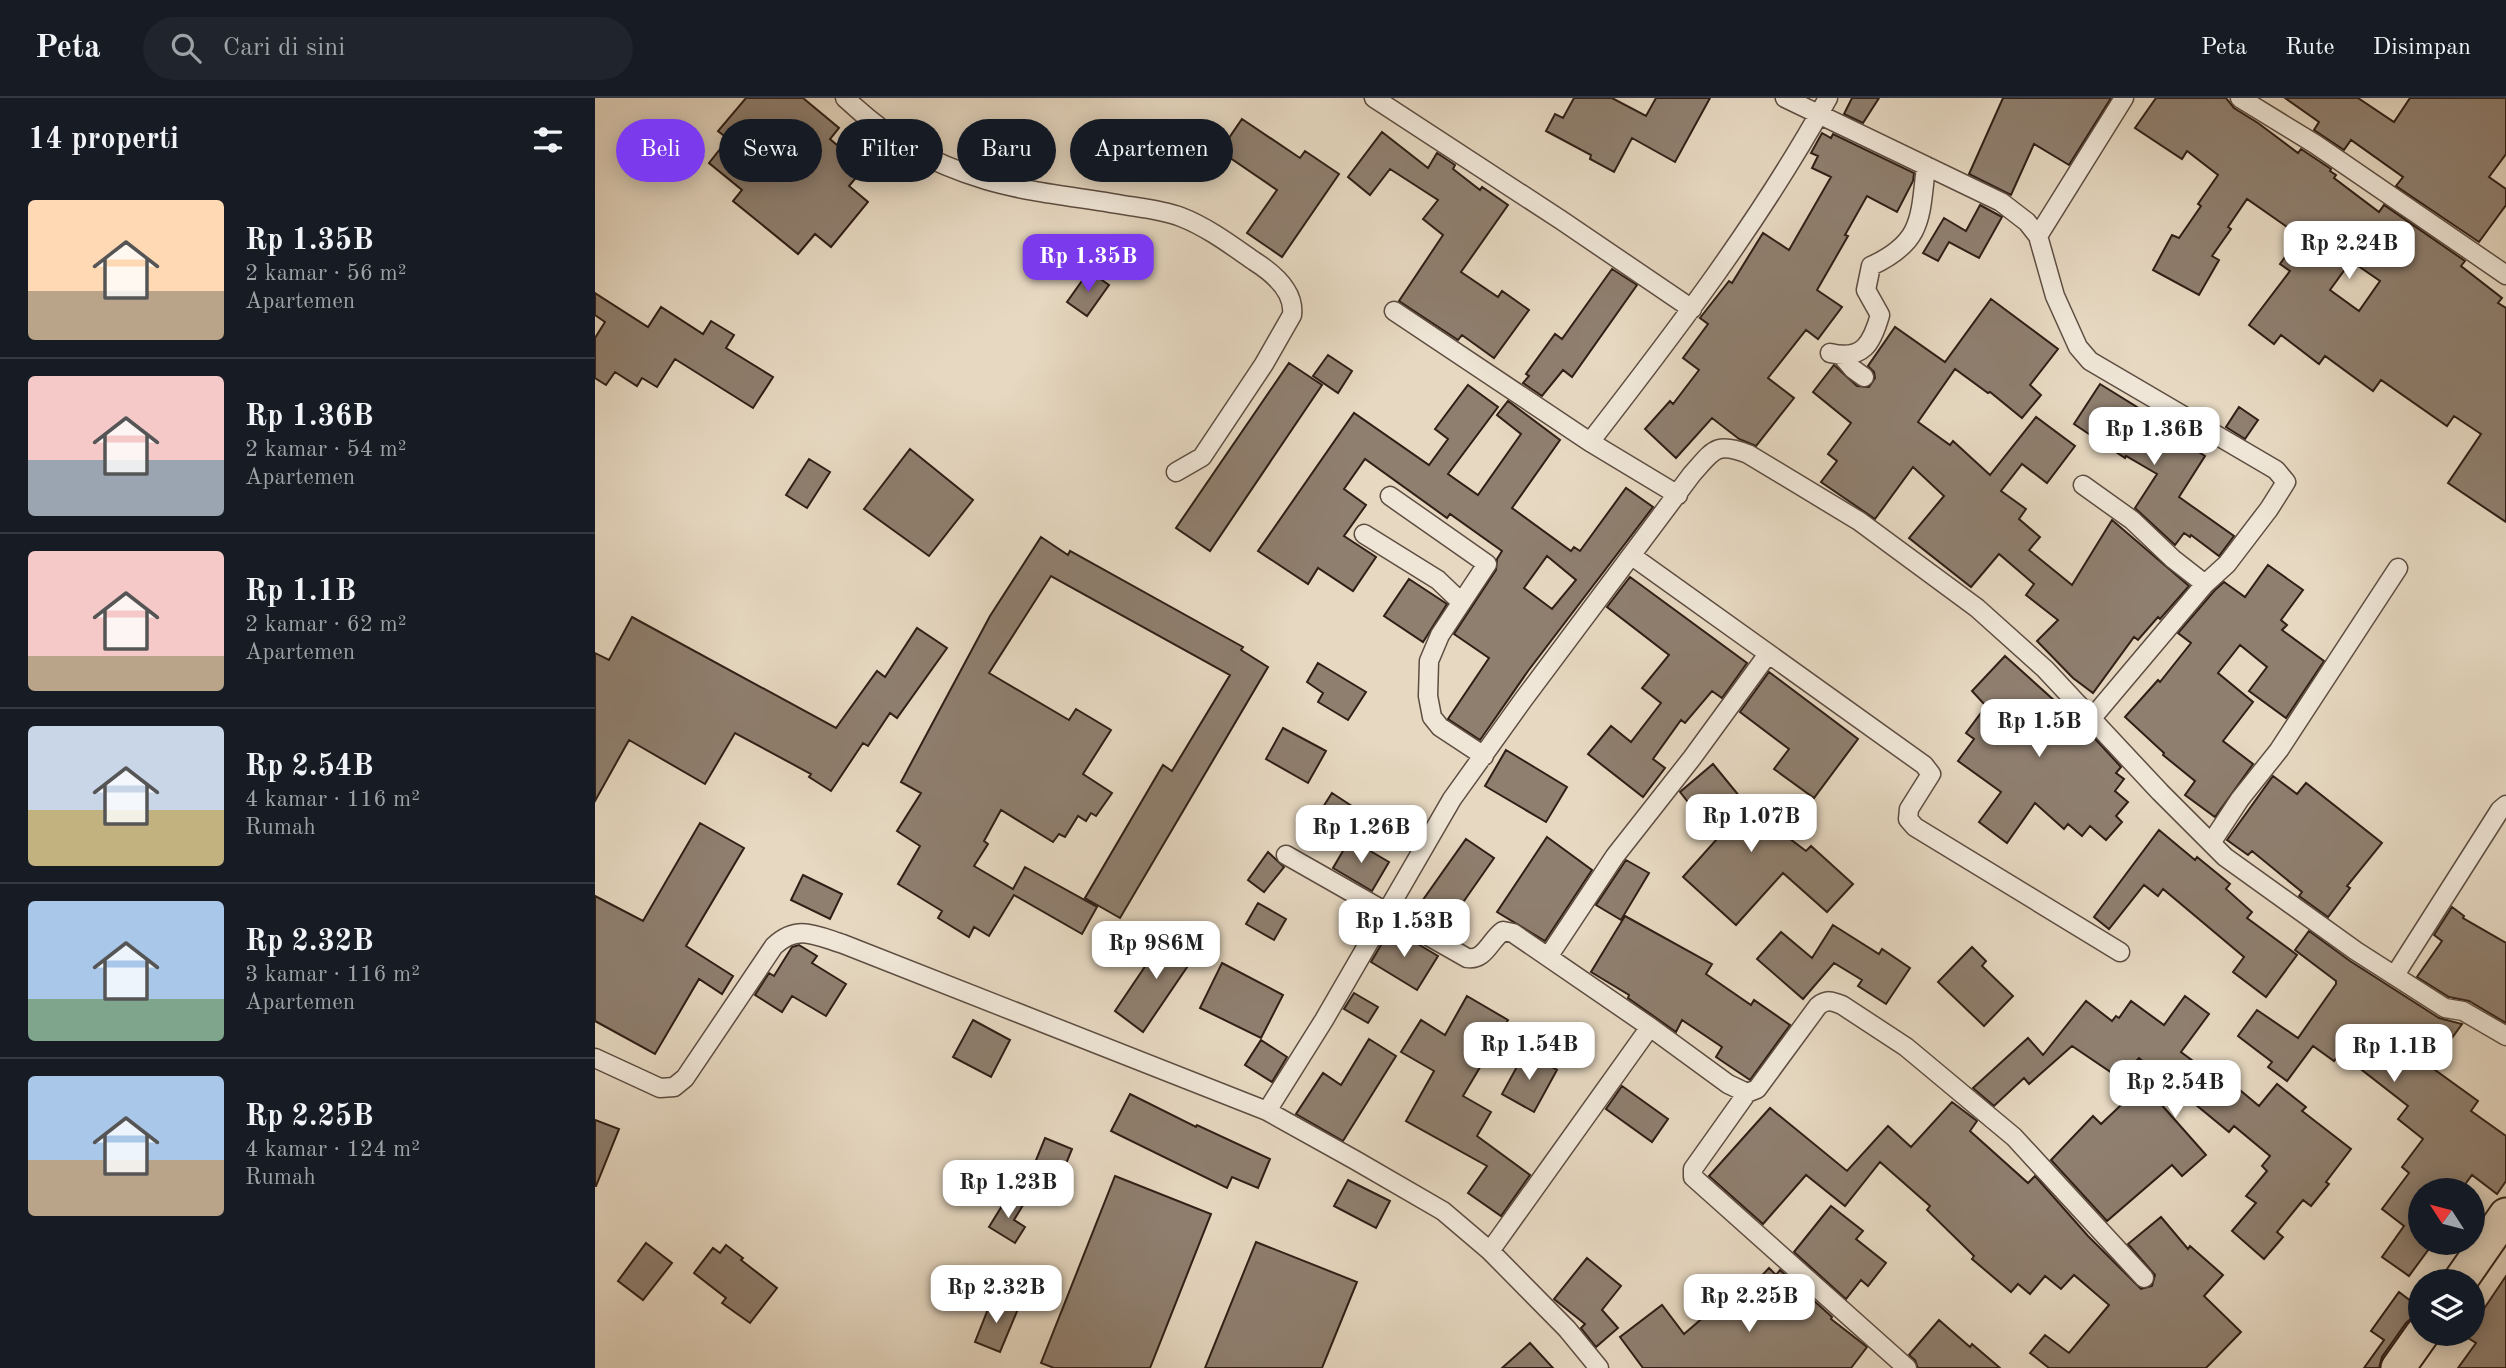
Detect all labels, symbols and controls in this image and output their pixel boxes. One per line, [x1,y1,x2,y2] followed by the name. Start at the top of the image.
[143,17,633,80] search box
[167,29,205,67] icon: search
[35,32,101,65] text: Peta
[223,35,345,61] text: Cari di sini
[2201,36,2247,60] text: Peta
[2285,36,2335,60] text: Rute
[2373,36,2471,60] text: Disimpan
[616,119,705,182] chip: Beli
[719,119,822,182] chip: Sewa
[836,119,943,182] chip: Filter
[957,119,1056,182] chip: Baru
[1070,119,1233,182] chip: Apartemen
[529,121,567,159] icon: filters
[28,125,179,155] text: 14 properti
[2277,222,2421,281] pin: Rp 2.24B
[245,226,374,256] text: Rp 1.35B
[84,228,168,312] icon: home
[2300,232,2398,255] text: Rp 2.24B
[1016,234,1160,294] pin: Rp 1.35B
[1039,245,1137,268] text: Rp 1.35B
[245,262,407,285] text: 2 kamar · 56 m²
[245,290,355,313] text: Apartemen
[245,402,374,432] text: Rp 1.36B
[84,404,168,488] icon: home
[2082,408,2226,467] pin: Rp 1.36B
[2105,418,2203,441] text: Rp 1.36B
[245,438,407,461] text: 2 kamar · 54 m²
[245,466,355,489] text: Apartemen
[245,577,356,607] text: Rp 1.1B
[84,579,168,663] icon: home
[245,613,407,636] text: 2 kamar · 62 m²
[245,641,355,664] text: Apartemen
[1974,700,2104,759] pin: Rp 1.5B
[1996,710,2082,733] text: Rp 1.5B
[245,752,374,782] text: Rp 2.54B
[84,754,168,838] icon: home
[245,788,420,811] text: 4 kamar · 116 m²
[1679,794,1823,854] pin: Rp 1.07B
[1702,805,1800,828] text: Rp 1.07B
[1289,806,1433,865] pin: Rp 1.26B
[245,816,316,839] text: Rumah
[1312,816,1410,839] text: Rp 1.26B
[1332,900,1476,959] pin: Rp 1.53B
[1355,910,1453,933] text: Rp 1.53B
[1091,922,1221,981] pin: Rp 986M
[245,927,374,957] text: Rp 2.32B
[84,929,168,1013] icon: home
[1108,932,1204,955] text: Rp 986M
[245,963,420,986] text: 3 kamar · 116 m²
[245,991,355,1014] text: Apartemen
[1457,1023,1601,1082] pin: Rp 1.54B
[2329,1024,2459,1084] pin: Rp 1.1B
[1480,1033,1578,1056] text: Rp 1.54B
[2351,1035,2437,1058] text: Rp 1.1B
[2103,1060,2247,1120] pin: Rp 2.54B
[2126,1071,2224,1094] text: Rp 2.54B
[245,1102,374,1132] text: Rp 2.25B
[84,1104,168,1188] icon: home
[245,1138,420,1161] text: 4 kamar · 124 m²
[936,1160,1080,1220] pin: Rp 1.23B
[245,1166,316,1189] text: Rumah
[959,1171,1057,1194] text: Rp 1.23B
[2408,1178,2485,1255] north arrow
[2408,1178,2485,1346] map controls
[924,1266,1068,1325] pin: Rp 2.32B
[2408,1269,2485,1346] button: layers
[1677,1274,1821,1334] pin: Rp 2.25B
[947,1276,1045,1299] text: Rp 2.32B
[1700,1285,1798,1308] text: Rp 2.25B

